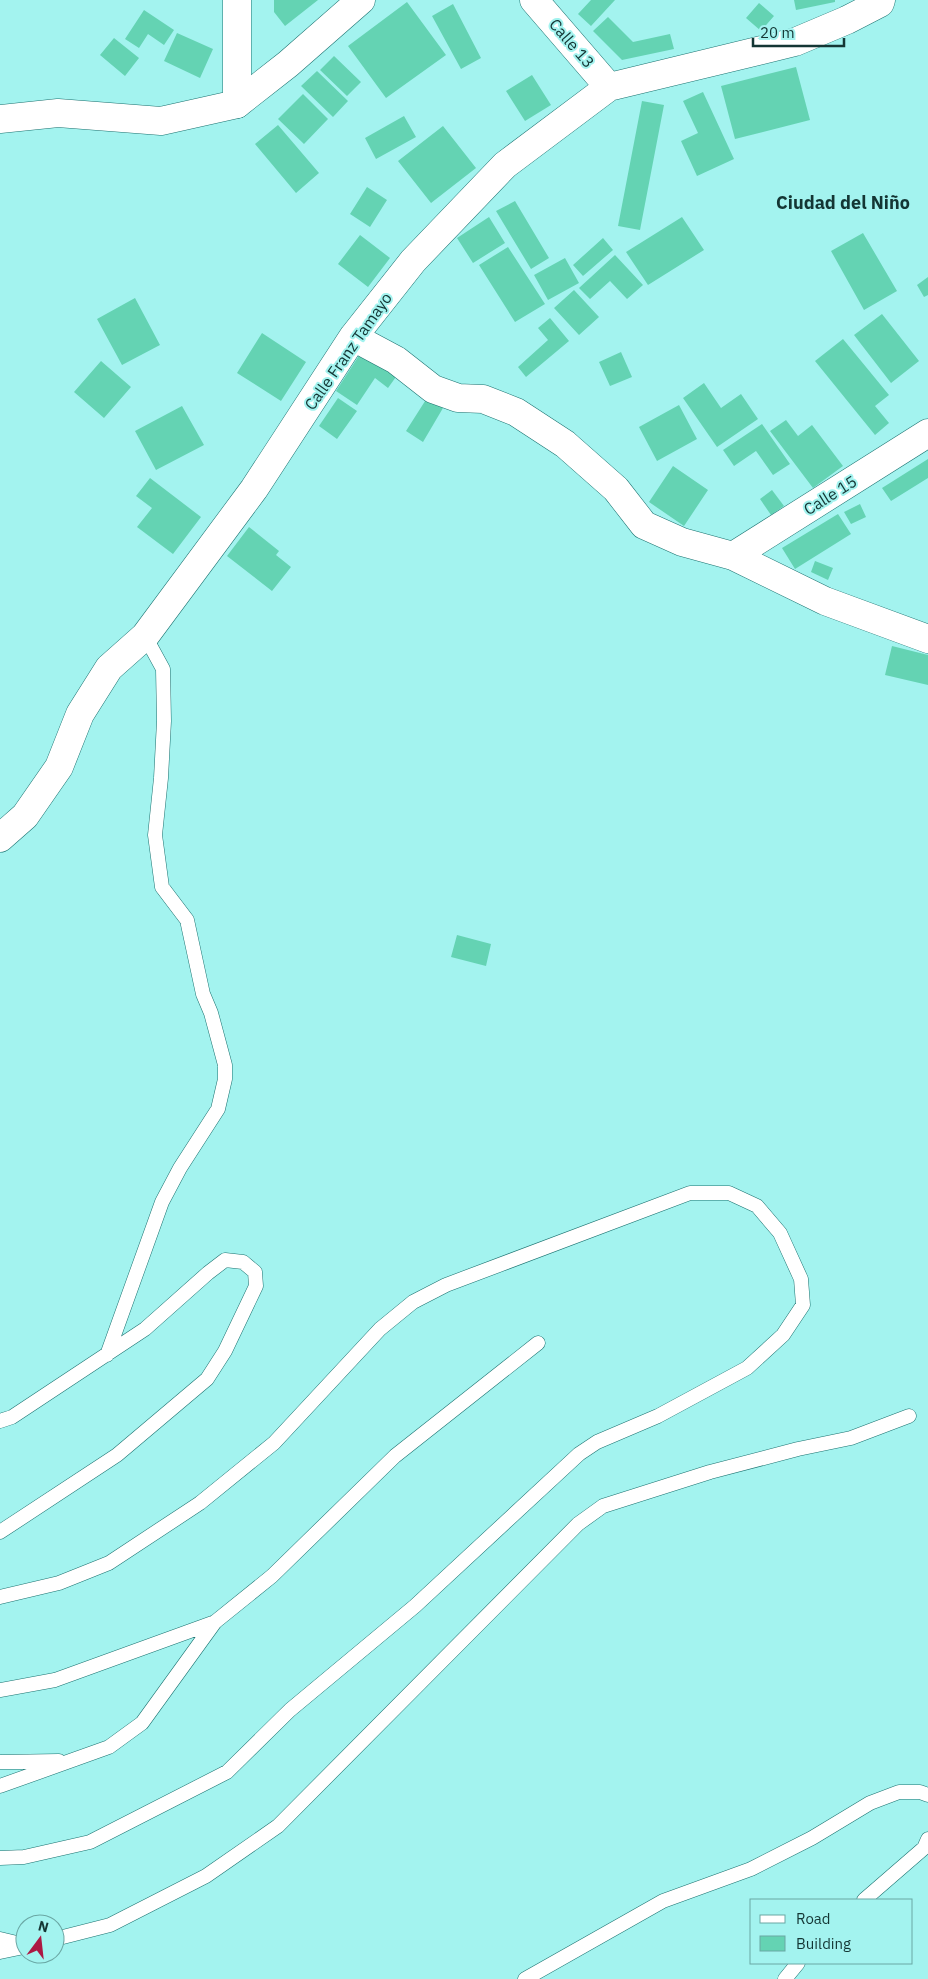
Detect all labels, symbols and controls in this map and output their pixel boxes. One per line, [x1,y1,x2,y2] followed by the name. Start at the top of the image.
[545,14,599,72] street label: Calle 13
[753,15,844,47] scale bar
[760,23,795,42] text: 20 m
[776,191,910,214] district label: Ciudad del Niño
[300,288,396,414] street label: Calle Franz Tamayo
[800,471,860,519] street label: Calle 15
[750,1899,913,1964] legend
[796,1909,831,1928] text: Road
[15,1914,65,1964] north arrow
[36,1916,51,1936] text: N
[796,1934,851,1953] text: Building

